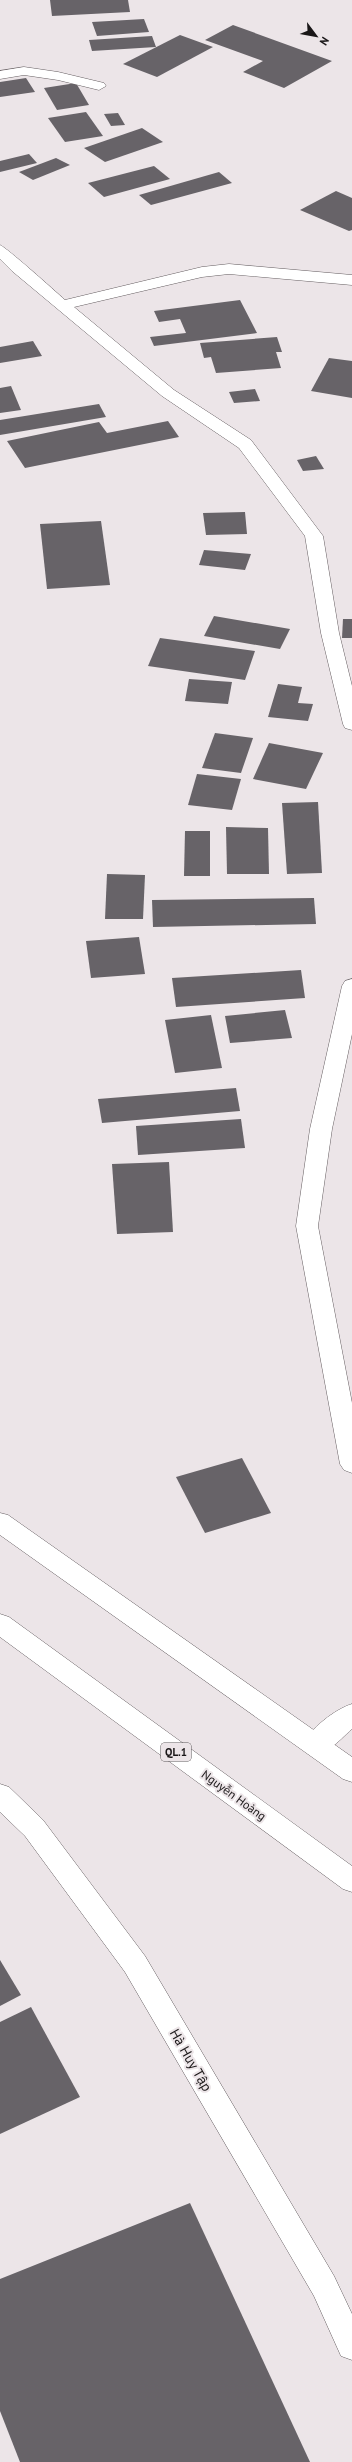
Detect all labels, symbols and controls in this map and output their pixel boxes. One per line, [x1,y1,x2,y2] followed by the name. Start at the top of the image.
[296,16,336,56] north arrow
[317,35,332,48] text: N
[161,1743,191,1761] road number: QL.1
[199,1766,269,1824] street label: Nguyễn Hoàng
[166,2025,216,2095] street label: Hà Huy Tập

